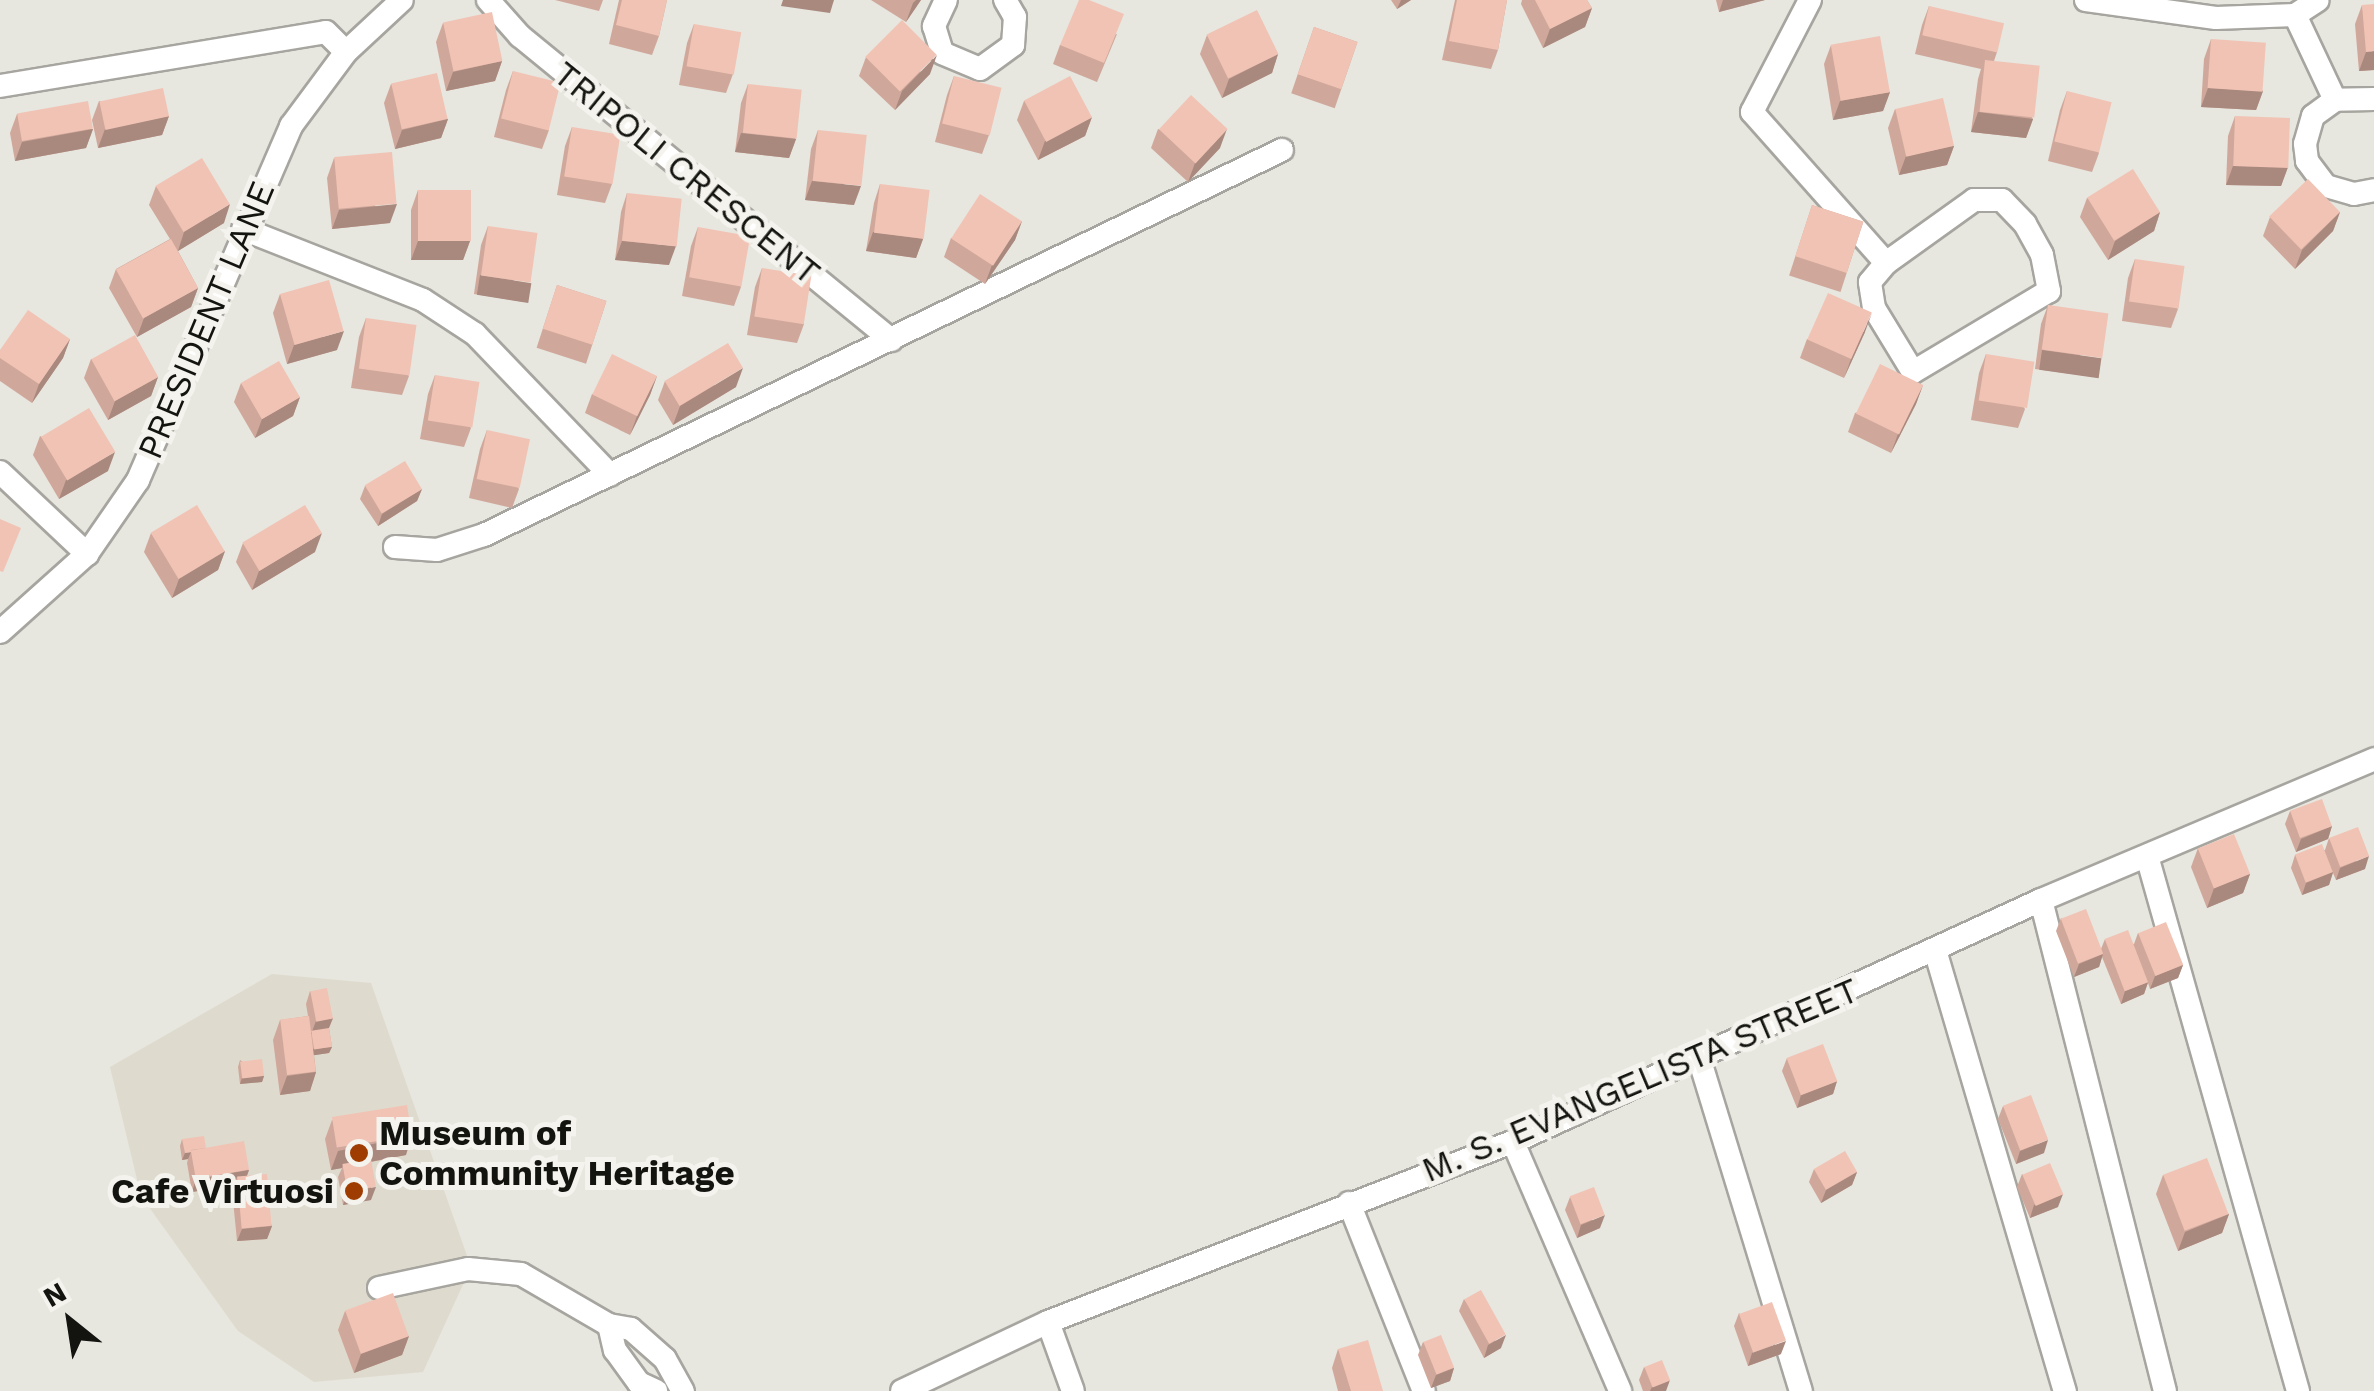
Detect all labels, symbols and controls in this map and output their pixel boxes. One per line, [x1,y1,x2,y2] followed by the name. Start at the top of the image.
[545,53,829,293] street label: TRIPOLI CRESCENT
[128,175,284,465] street label: PRESIDENT LANE
[1415,969,1865,1191] street label: M. S. EVANGELISTA STREET
[379,1112,735,1194] place label: Museum of Community Heritage
[348,1142,370,1164] marker: Museum of Community Heritage
[110,1170,334,1212] place label: Cafe Virtuosi
[343,1180,365,1202] marker: Cafe Virtuosi
[20,1271,120,1371] north arrow
[38,1275,72,1314] text: N

